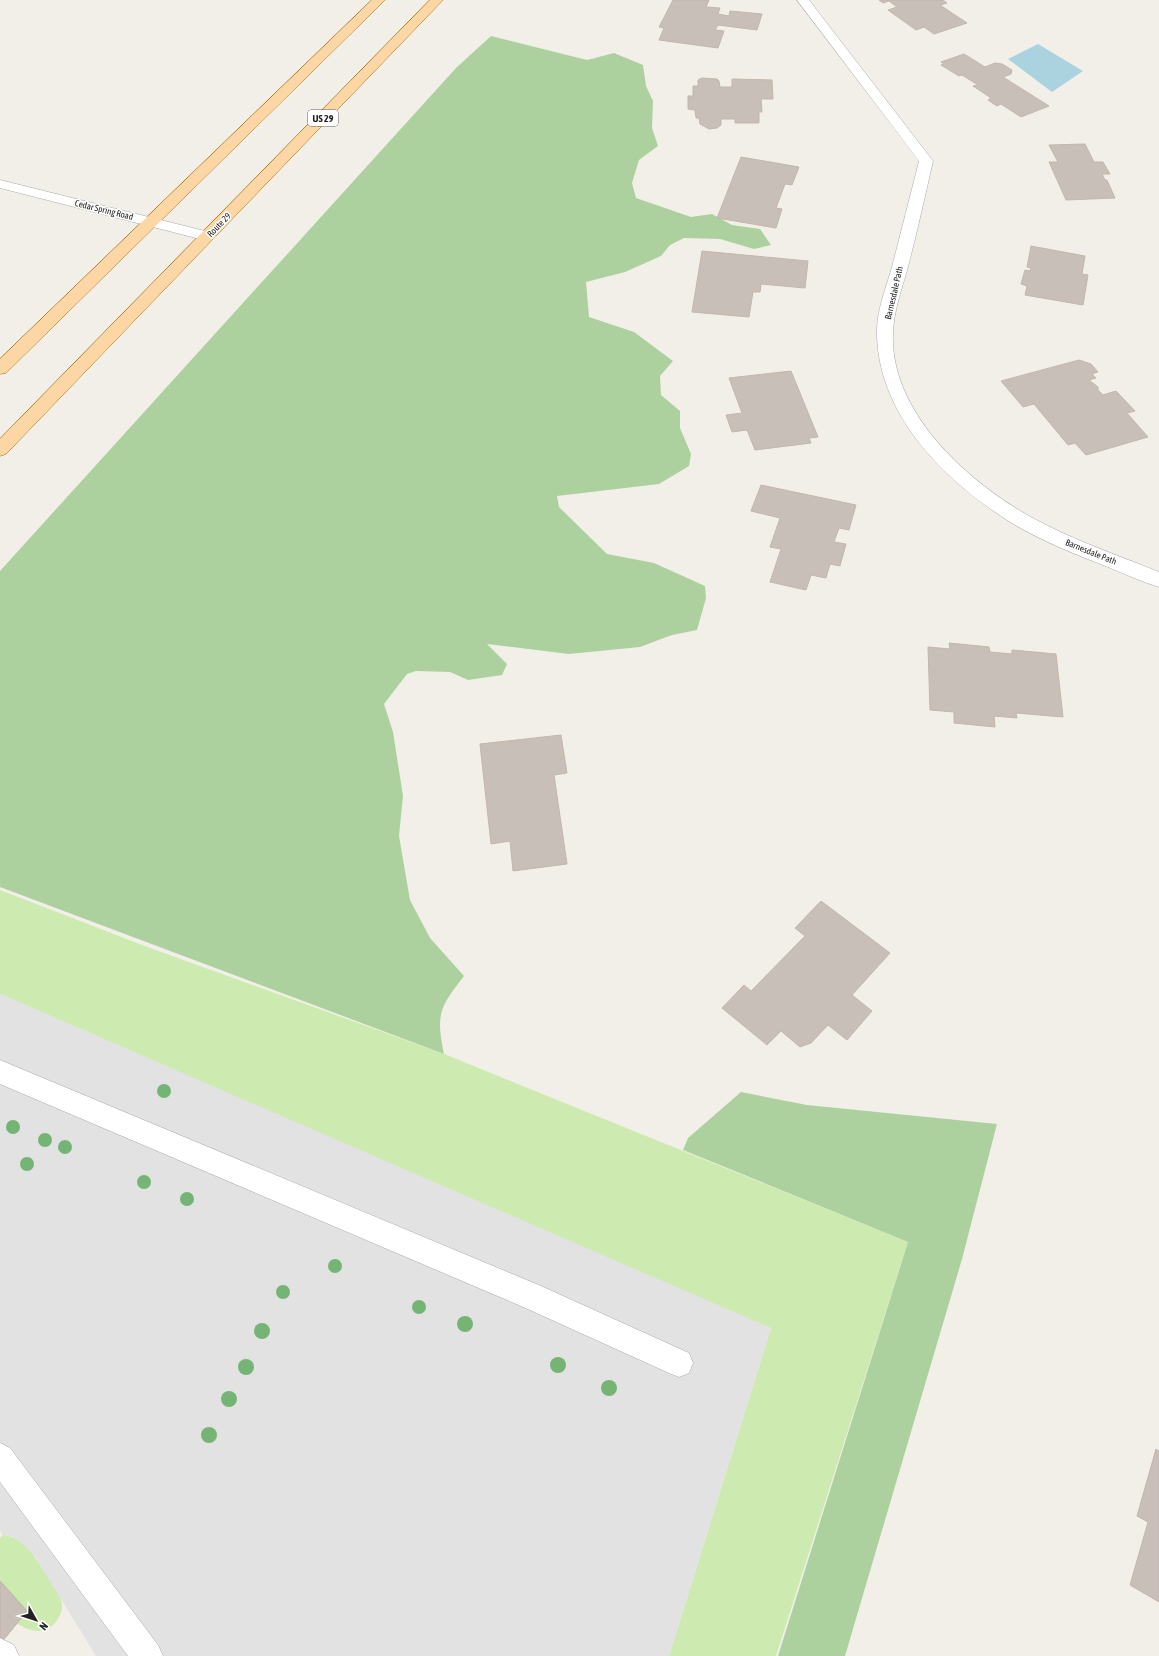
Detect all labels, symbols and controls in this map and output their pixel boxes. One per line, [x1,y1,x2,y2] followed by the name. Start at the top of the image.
[308,110,338,126] road number: US 29
[74,198,134,222] street label: Cedar Spring Road
[205,211,233,239] street label: Route 29
[883,265,905,321] street label: Barnesdale Path
[1064,537,1118,567] street label: Barnesdale Path
[16,1600,56,1640] north arrow
[37,1620,50,1633] text: N

